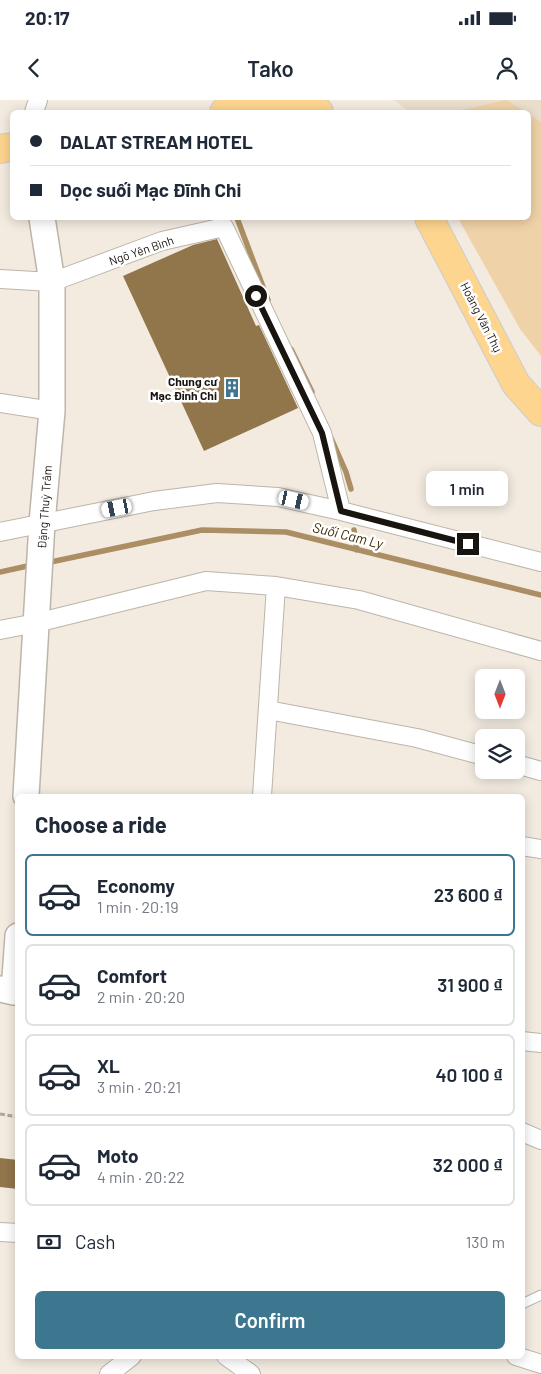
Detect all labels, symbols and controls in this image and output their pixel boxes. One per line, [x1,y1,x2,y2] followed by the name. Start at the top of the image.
[25,6,70,29] text: 20:17
[20,54,48,82] icon: back
[493,54,521,82] icon: person
[247,55,294,81] text: Tako
[60,130,253,153] text: DALAT STREAM HOTEL
[60,178,241,201] text: Dọc suối Mạc Đĩnh Chi
[107,232,175,268] street label: Ngõ Yên Bình
[458,279,506,355] street label: Hoàng Văn Thụ
[245,285,267,307] route start
[150,374,218,402] place label: Chung cư Mạc Đỉnh Chi
[221,377,243,399] building icon: Chung cư Mạc Đỉnh Chi
[34,465,54,549] street label: Đặng Thuỳ Trâm
[427,472,509,506] callout: 1 min
[450,479,484,498] text: 1 min
[277,489,310,511] car
[100,498,133,518] car
[311,518,386,552] water label: Suối Cam Ly
[457,533,479,555] route end
[475,669,525,719] north arrow
[475,669,525,779] map controls
[475,729,525,779] button: layers
[35,811,167,837] text: Choose a ride
[37,873,82,918] icon: car
[97,874,175,897] text: Economy
[434,883,503,906] text: 23 600 ₫
[97,897,178,916] text: 1 min · 20:19
[37,963,82,1008] icon: car
[97,964,167,987] text: Comfort
[437,973,503,996] text: 31 900 ₫
[97,987,185,1006] text: 2 min · 20:20
[37,1053,82,1098] icon: car
[97,1054,120,1077] text: XL
[435,1063,503,1086] text: 40 100 ₫
[97,1077,181,1096] text: 3 min · 20:21
[37,1143,82,1188] icon: car
[97,1144,139,1167] text: Moto
[433,1153,503,1176] text: 32 000 ₫
[97,1167,185,1186] text: 4 min · 20:22
[35,1228,63,1256] icon: cash
[75,1230,116,1253] text: Cash
[466,1232,505,1251] text: 130 m
[35,1291,505,1349] button: Confirm

